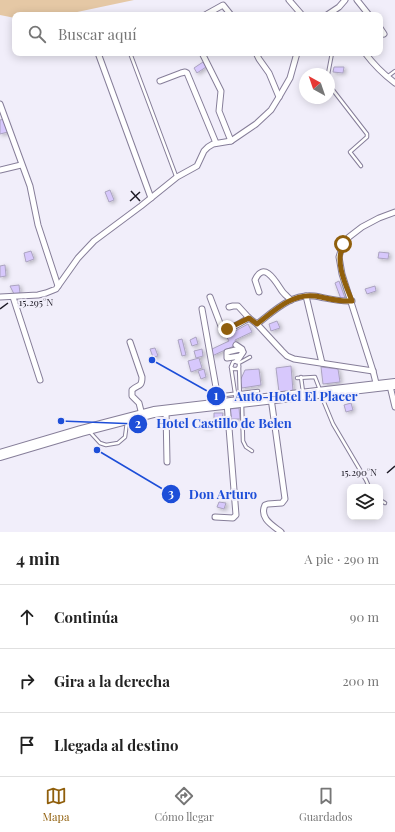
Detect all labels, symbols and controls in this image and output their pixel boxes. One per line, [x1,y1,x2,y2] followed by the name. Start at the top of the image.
[12,12,383,56] search box
[26,23,48,45] icon: search
[58,24,137,44] text: Buscar aquí
[299,68,335,104] north arrow
[334,235,352,253] route start
[19,295,53,309] text: 15.295°N
[218,320,236,338] route end
[206,384,366,409] callout: Auto-Hotel El Placer
[214,387,219,403] text: 1
[233,387,358,404] text: Auto-Hotel El Placer
[128,411,300,436] callout: Hotel Castillo de Belen
[156,414,292,431] text: Hotel Castillo de Belen
[135,415,141,431] text: 2
[341,465,377,479] text: 15.290°N
[161,482,266,507] callout: Don Arturo
[347,484,383,520] map controls
[347,484,383,520] button: layers
[168,485,174,501] text: 3
[189,485,257,502] text: Don Arturo
[16,547,60,569] text: 4 min
[304,550,379,567] text: A pie · 290 m
[16,606,38,628] icon: ahead
[54,607,118,627] text: Continúa
[350,608,379,625] text: 90 m
[16,670,38,692] icon: right
[54,671,170,691] text: Gira a la derecha
[342,672,379,689] text: 200 m
[16,734,38,756] icon: arrive
[54,735,178,755] text: Llegada al destino
[43,785,69,824] tab: Mapa
[154,785,214,824] tab: Cómo llegar
[299,785,352,824] tab: Guardados

